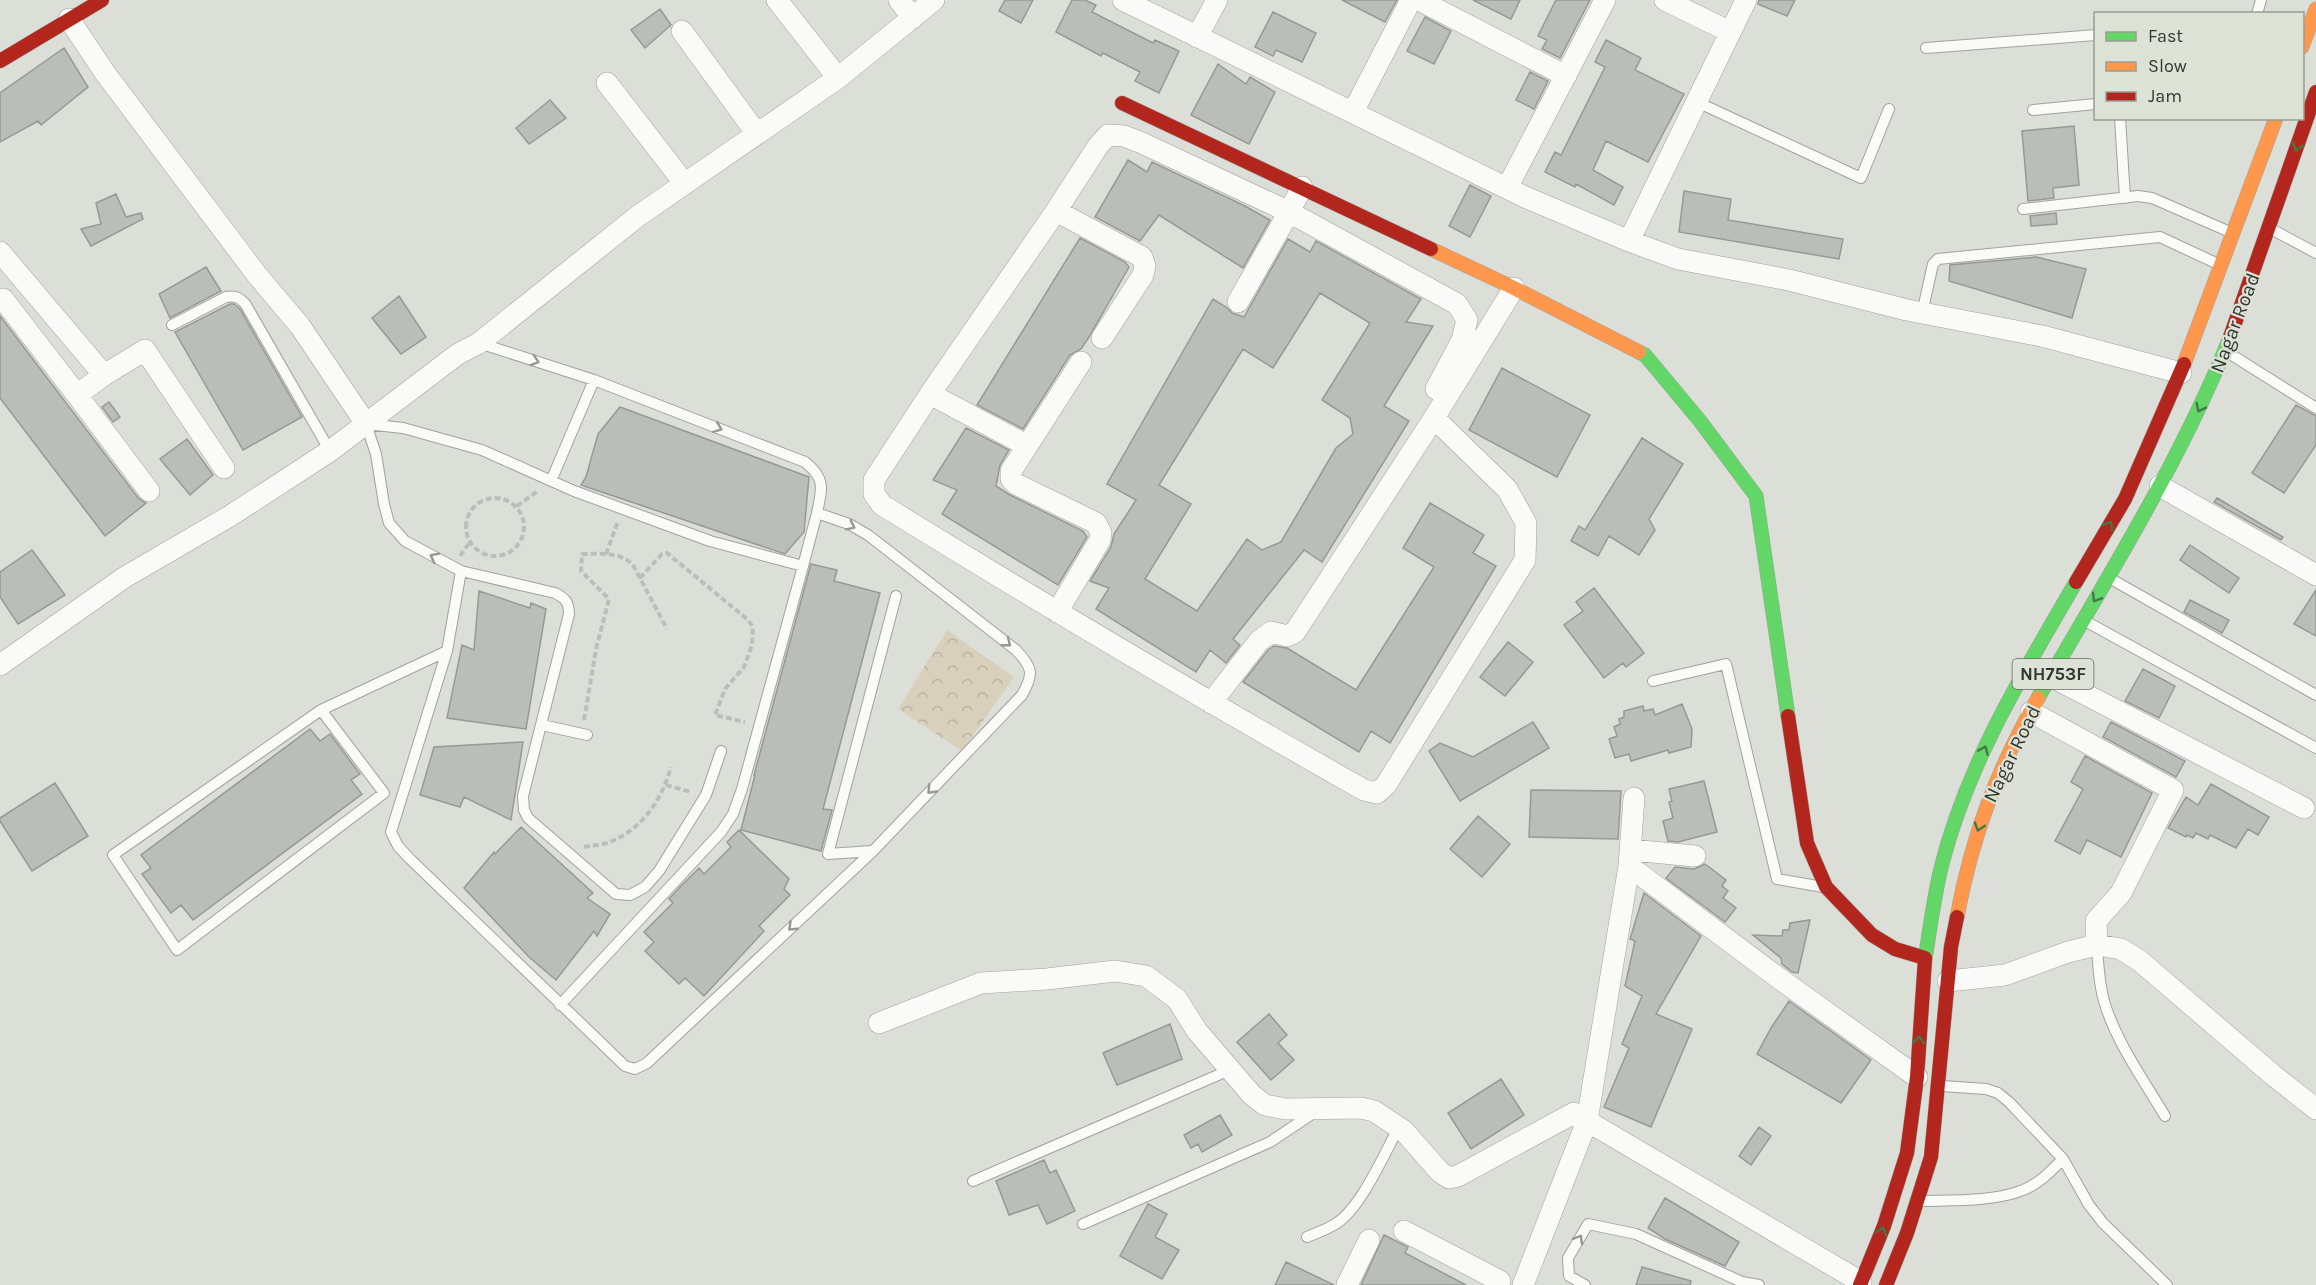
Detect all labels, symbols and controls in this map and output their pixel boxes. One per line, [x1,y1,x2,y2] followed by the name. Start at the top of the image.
[2094,12,2304,120] legend
[2148,25,2183,47] text: Fast
[2148,55,2187,77] text: Slow
[2148,85,2182,107] text: Jam
[2292,141,2305,152] one-way arrow
[2205,270,2265,376] street label: Nagar Road
[529,353,540,366] one-way arrow
[2195,402,2207,413] one-way arrow
[711,421,722,433] one-way arrow
[845,519,856,531] one-way arrow
[2102,521,2114,531] one-way arrow
[430,552,441,564] one-way arrow
[2092,592,2104,602] one-way arrow
[1001,636,1012,647] one-way arrow
[2012,659,2094,689] road number: NH753F
[1979,702,2045,806] street label: Nagar Road
[1977,745,1989,756] one-way arrow
[927,783,938,794] one-way arrow
[1974,821,1987,832] one-way arrow
[788,920,799,931] one-way arrow
[1913,1036,1926,1045] one-way arrow
[1875,1226,1887,1237] one-way arrow
[1572,1235,1583,1245] one-way arrow

